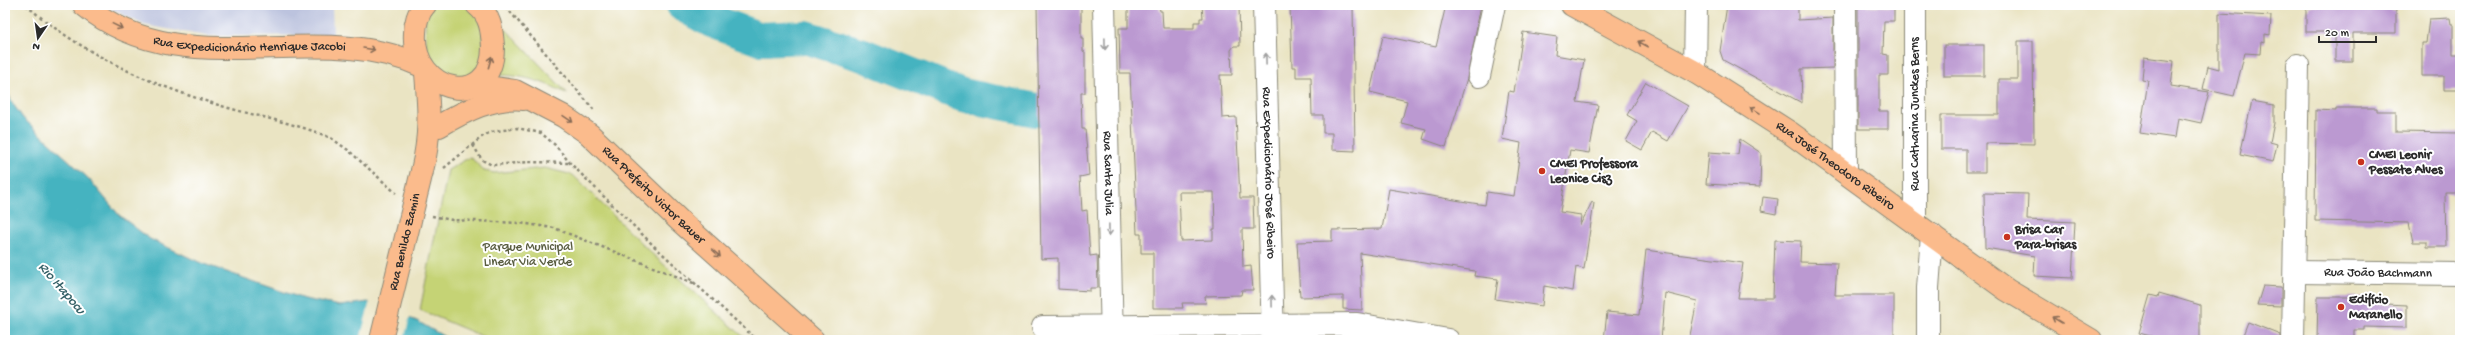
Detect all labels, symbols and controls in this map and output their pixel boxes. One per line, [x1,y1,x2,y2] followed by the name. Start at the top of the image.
[18,18,58,58] north arrow
[2319,18,2376,44] scale bar
[110,23,122,30] one-way arrow
[2325,27,2350,41] text: 20 m
[152,33,347,56] street label: Rua Expedicionário Henrique Jacobi
[1908,36,1923,191] street label: Rua Catharina Junckes Berns
[1101,37,1109,50] one-way arrow
[31,39,41,52] text: N
[1638,40,1650,47] one-way arrow
[362,45,375,53] one-way arrow
[1262,53,1269,66] one-way arrow
[487,55,494,68] one-way arrow
[1259,87,1278,259] street label: Rua Expedicionário José Ribeiro
[1749,106,1761,114] one-way arrow
[562,115,573,123] one-way arrow
[1773,118,1898,214] street label: Rua José Theodoro Ribeiro
[1100,131,1117,216] street label: Rua Santa Julia
[599,143,709,248] street label: Rua Prefeito Victor Bauer
[2368,148,2444,178] place label: CMEI Leonir Pessate Alves
[1549,156,1639,187] place label: CMEI Professora Leonice Cisz
[2356,157,2366,167] marker: CMEI Leonir Pessate Alves
[1537,166,1547,176] marker: CMEI Professora Leonice Cisz
[386,191,424,292] street label: Rua Benildo Zamin
[1105,223,1113,236] one-way arrow
[2014,223,2078,253] place label: Brisa Car Para-brisas
[2002,232,2012,242] marker: Brisa Car Para-brisas
[482,240,573,270] park label: Parque Municipal Linear Via Verde
[711,249,721,258] one-way arrow
[34,260,89,320] water label: Rio Itapocu
[2324,265,2433,281] street label: Rua João Bachmann
[2349,292,2403,323] place label: Edifício Maranello
[1268,295,1276,308] one-way arrow
[2336,302,2346,312] marker: Edifício Maranello
[2051,316,2063,324] one-way arrow

